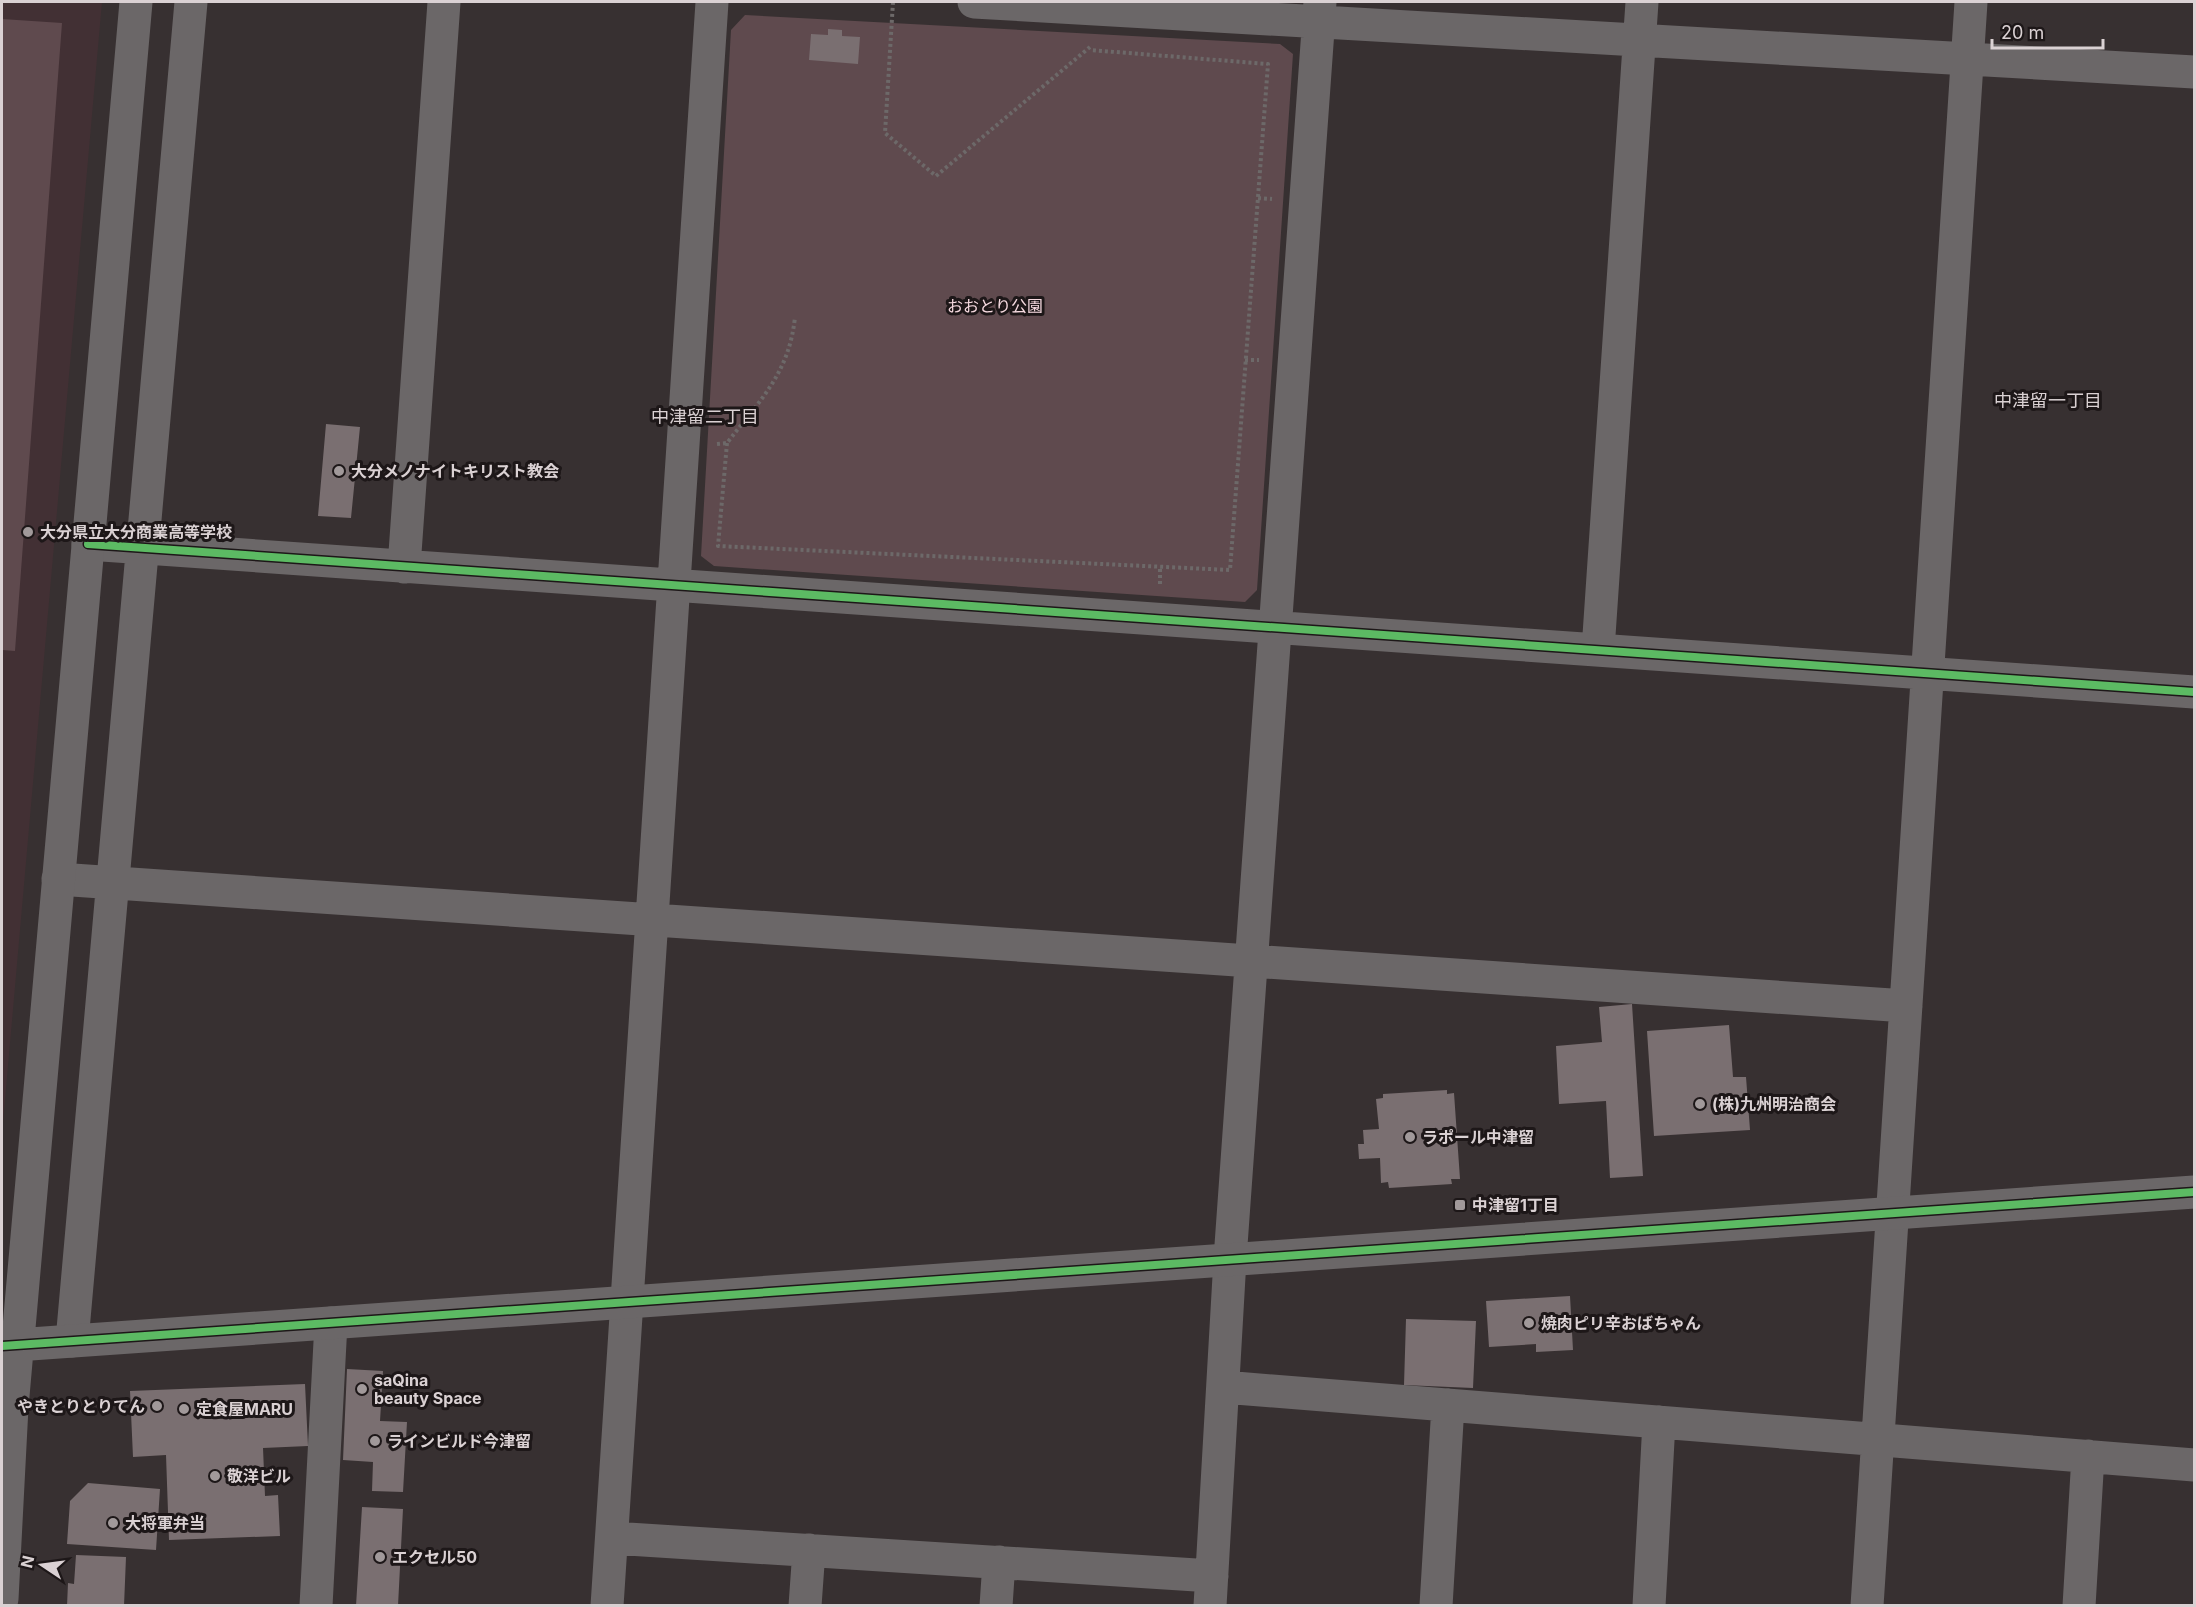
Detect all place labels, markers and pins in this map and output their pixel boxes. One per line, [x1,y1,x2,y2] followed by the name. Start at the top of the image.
[351,461,559,481] place label: 大分メノナイトキリスト教会
[332,464,346,478] marker: 大分メノナイトキリスト教会
[40,522,232,542] place label: 大分県立大分商業高等学校
[21,525,35,539] marker: 大分県立大分商業高等学校
[1712,1094,1836,1114] place label: (株)九州明治商会
[1693,1097,1707,1111] marker: (株)九州明治商会
[1422,1127,1534,1147] place label: ラポール中津留
[1403,1130,1417,1144] marker: ラポール中津留
[1472,1195,1559,1215] place label: 中津留1丁目
[1453,1198,1467,1212] marker: 中津留1丁目
[1541,1313,1701,1333] place label: 焼肉ピリ辛おばちゃん
[1522,1316,1536,1330] marker: 焼肉ピリ辛おばちゃん
[374,1370,482,1408] place label: saQina beauty Space
[355,1382,369,1396] marker: saQina beauty Space
[17,1396,145,1416] place label: やきとりとりてん
[150,1399,164,1413] marker: やきとりとりてん
[196,1399,293,1419] place label: 定食屋MARU
[177,1402,191,1416] marker: 定食屋MARU
[387,1431,531,1451] place label: ラインビルド今津留
[368,1434,382,1448] marker: ラインビルド今津留
[227,1466,291,1486] place label: 敬洋ビル
[208,1469,222,1483] marker: 敬洋ビル
[125,1513,205,1533] place label: 大将軍弁当
[106,1516,120,1530] marker: 大将軍弁当
[392,1547,477,1567] place label: エクセル50
[373,1550,387,1564] marker: エクセル50

